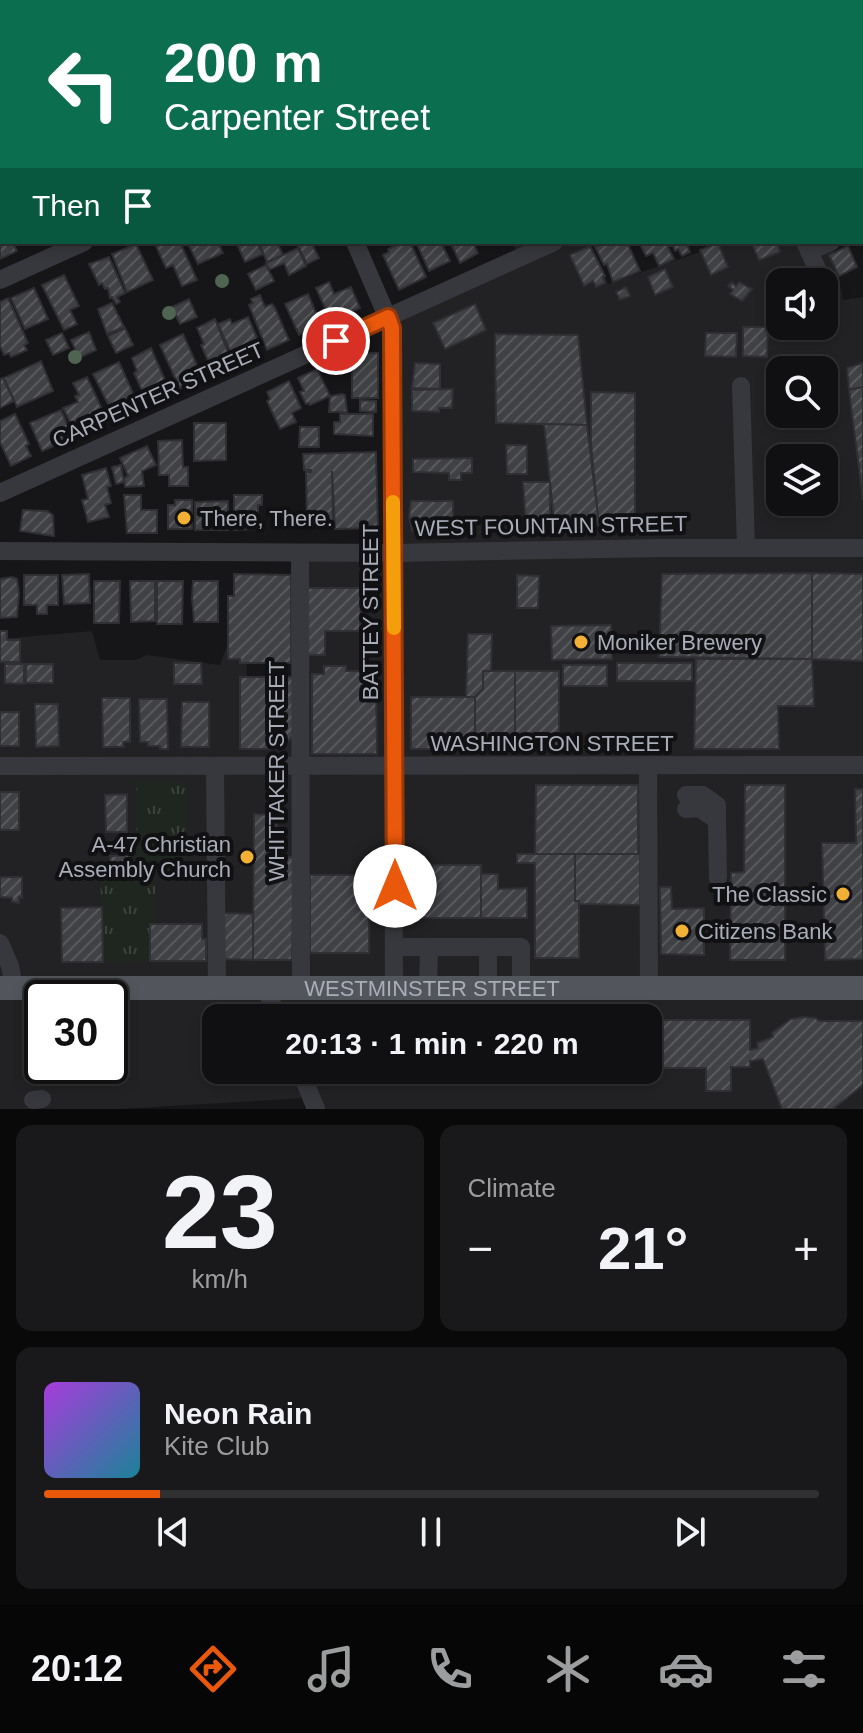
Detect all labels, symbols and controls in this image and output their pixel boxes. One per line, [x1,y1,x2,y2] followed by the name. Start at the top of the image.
[164,31,323,94] text: 200 m
[32,32,136,136] icon: left
[164,97,430,138] text: Carpenter Street
[116,184,160,228] icon: arrive
[32,189,100,222] text: Then
[766,268,838,516] map controls
[766,268,838,340] button: sound
[302,307,370,375] pin
[314,319,358,363] icon: arrive
[49,337,267,453] street label: CARPENTER STREET
[766,356,838,428] button: search
[766,444,838,516] button: layers
[200,506,333,531] place label: There, There.
[175,509,193,527] marker: There, There.
[414,511,688,541] street label: WEST FOUNTAIN STREET
[358,524,383,700] street label: BATTEY STREET
[597,630,762,655] place label: Moniker Brewery
[572,633,590,651] marker: Moniker Brewery
[264,661,289,881] street label: WHITTAKER STREET
[430,731,674,756] street label: WASHINGTON STREET
[59,832,231,882] place label: A-47 Christian Assembly Church
[353,844,437,928] position arrow
[238,848,256,866] marker: A-47 Christian Assembly Church
[712,882,827,907] place label: The Classic
[834,885,852,903] marker: The Classic
[698,919,834,944] place label: Citizens Bank
[673,922,691,940] marker: Citizens Bank
[304,976,560,1001] street label: WESTMINSTER STREET
[24,980,128,1084] speed limit sign: 30
[285,1027,579,1060] text: 20:13 · 1 min · 220 m
[162,1154,278,1270] text: 23
[468,1173,556,1203] text: Climate
[598,1215,689,1282] text: 21°
[468,1224,493,1273] text: −
[793,1224,819,1273] text: +
[192,1264,248,1294] text: km/h
[164,1397,312,1430] text: Neon Rain
[164,1431,270,1461] text: Kite Club
[151,1510,195,1554] icon: previous
[409,1510,453,1554] icon: pause
[668,1510,712,1554] icon: next
[185,1641,241,1697] icon: directions
[303,1641,359,1697] icon: music
[422,1641,478,1697] icon: phone
[540,1641,596,1697] icon: climate
[658,1641,714,1697] icon: car
[776,1641,832,1697] icon: filters
[31,1648,123,1689] text: 20:12

